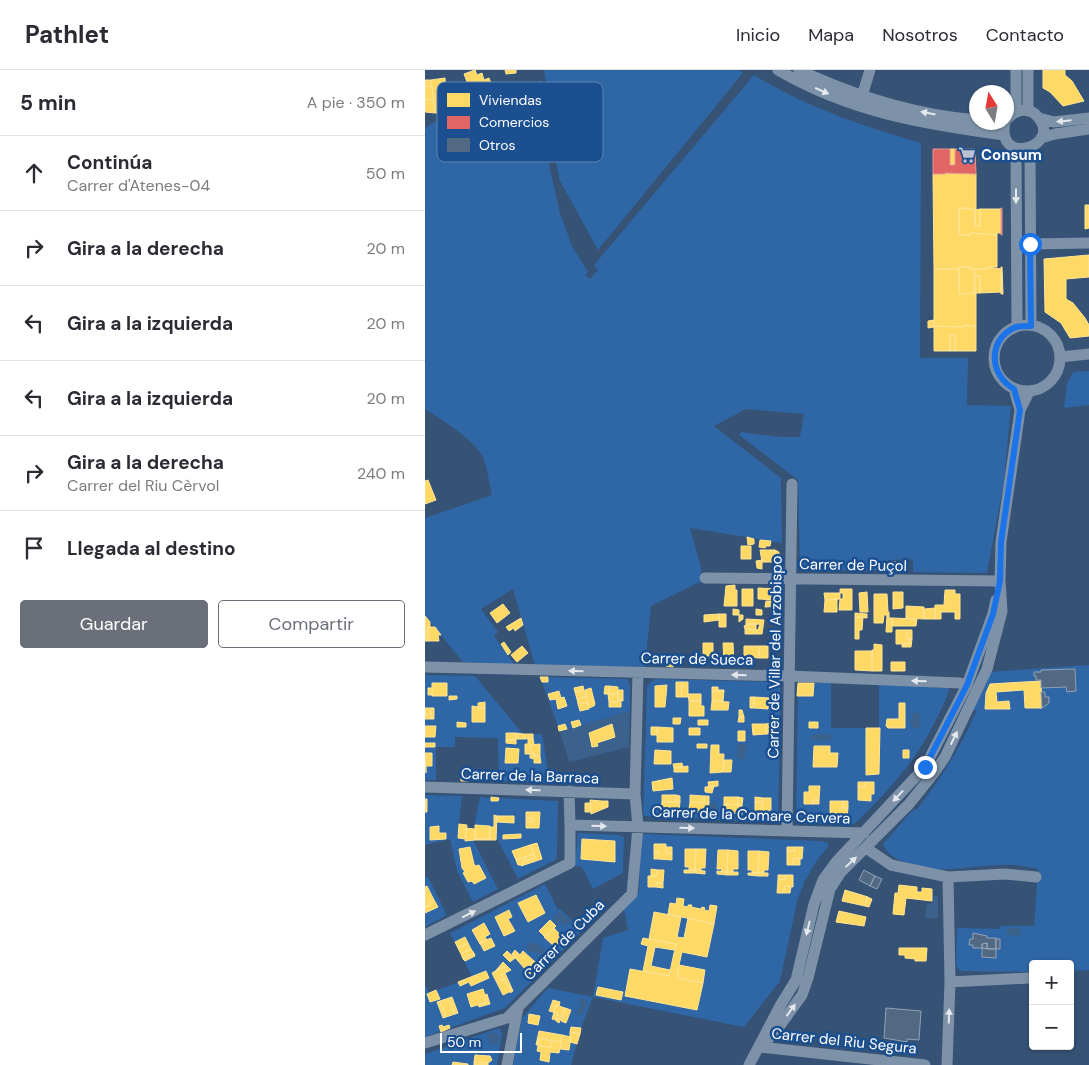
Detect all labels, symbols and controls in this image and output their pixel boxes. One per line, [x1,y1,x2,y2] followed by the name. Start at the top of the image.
[25,19,109,50] text: Pathlet
[736,23,780,47] text: Inicio
[808,23,854,47] text: Mapa
[882,23,958,47] text: Nosotros
[986,23,1064,47] text: Contacto
[437,82,603,162] legend
[969,85,1014,130] north arrow
[815,88,829,96] one-way arrow
[20,89,76,117] text: 5 min
[479,91,542,109] text: Viviendas
[307,92,405,113] text: A pie · 350 m
[920,108,936,116] one-way arrow
[479,113,549,131] text: Comercios
[1056,117,1072,125] one-way arrow
[479,136,516,154] text: Otros
[957,145,977,165] supermarket icon: Consum
[981,145,1042,165] place label: Consum
[67,150,152,175] text: Continúa
[20,159,48,187] icon: ahead
[366,163,405,184] text: 50 m
[67,175,210,196] text: Carrer d'Atenes-04
[1012,189,1020,205] one-way arrow
[1019,233,1042,256] route start
[20,234,48,262] icon: right
[67,236,224,261] text: Gira a la derecha
[366,238,405,259] text: 20 m
[20,309,48,337] icon: left
[67,311,233,336] text: Gira a la izquierda
[366,313,405,334] text: 20 m
[20,384,48,412] icon: left
[67,386,233,411] text: Gira a la izquierda
[366,388,405,409] text: 20 m
[67,450,224,475] text: Gira a la derecha
[20,459,48,487] icon: right
[357,463,405,484] text: 240 m
[67,475,219,496] text: Carrer del Riu Cèrvol
[20,534,48,562] icon: arrive
[67,536,236,561] text: Llegada al destino
[799,554,907,576] street label: Carrer de Puçol
[763,555,787,759] street label: Carrer de Villar del Arzobispo
[20,600,208,648] button: Guardar
[218,600,405,648] button: Compartir
[641,648,753,670] street label: Carrer de Sueca
[568,667,584,675] one-way arrow
[731,671,747,679] one-way arrow
[911,677,927,685] one-way arrow
[951,731,959,745] one-way arrow
[914,756,937,779] route end
[460,764,600,788] street label: Carrer de la Barraca
[525,786,541,794] one-way arrow
[892,790,904,802] one-way arrow
[651,802,851,828] street label: Carrer de la Comare Cervera
[591,822,607,830] one-way arrow
[679,825,695,833] one-way arrow
[844,856,856,868] one-way arrow
[519,895,609,985] street label: Carrer de Cuba
[461,910,476,918] one-way arrow
[804,920,812,935] one-way arrow
[1029,960,1074,1050] map controls
[1029,960,1074,1005] button: +
[786,1003,796,1017] one-way arrow
[1029,1005,1074,1050] button: −
[945,1008,953,1024] one-way arrow
[770,1023,918,1059] street label: Carrer del Riu Segura
[440,1030,523,1053] scale bar
[447,1033,481,1051] text: 50 m

